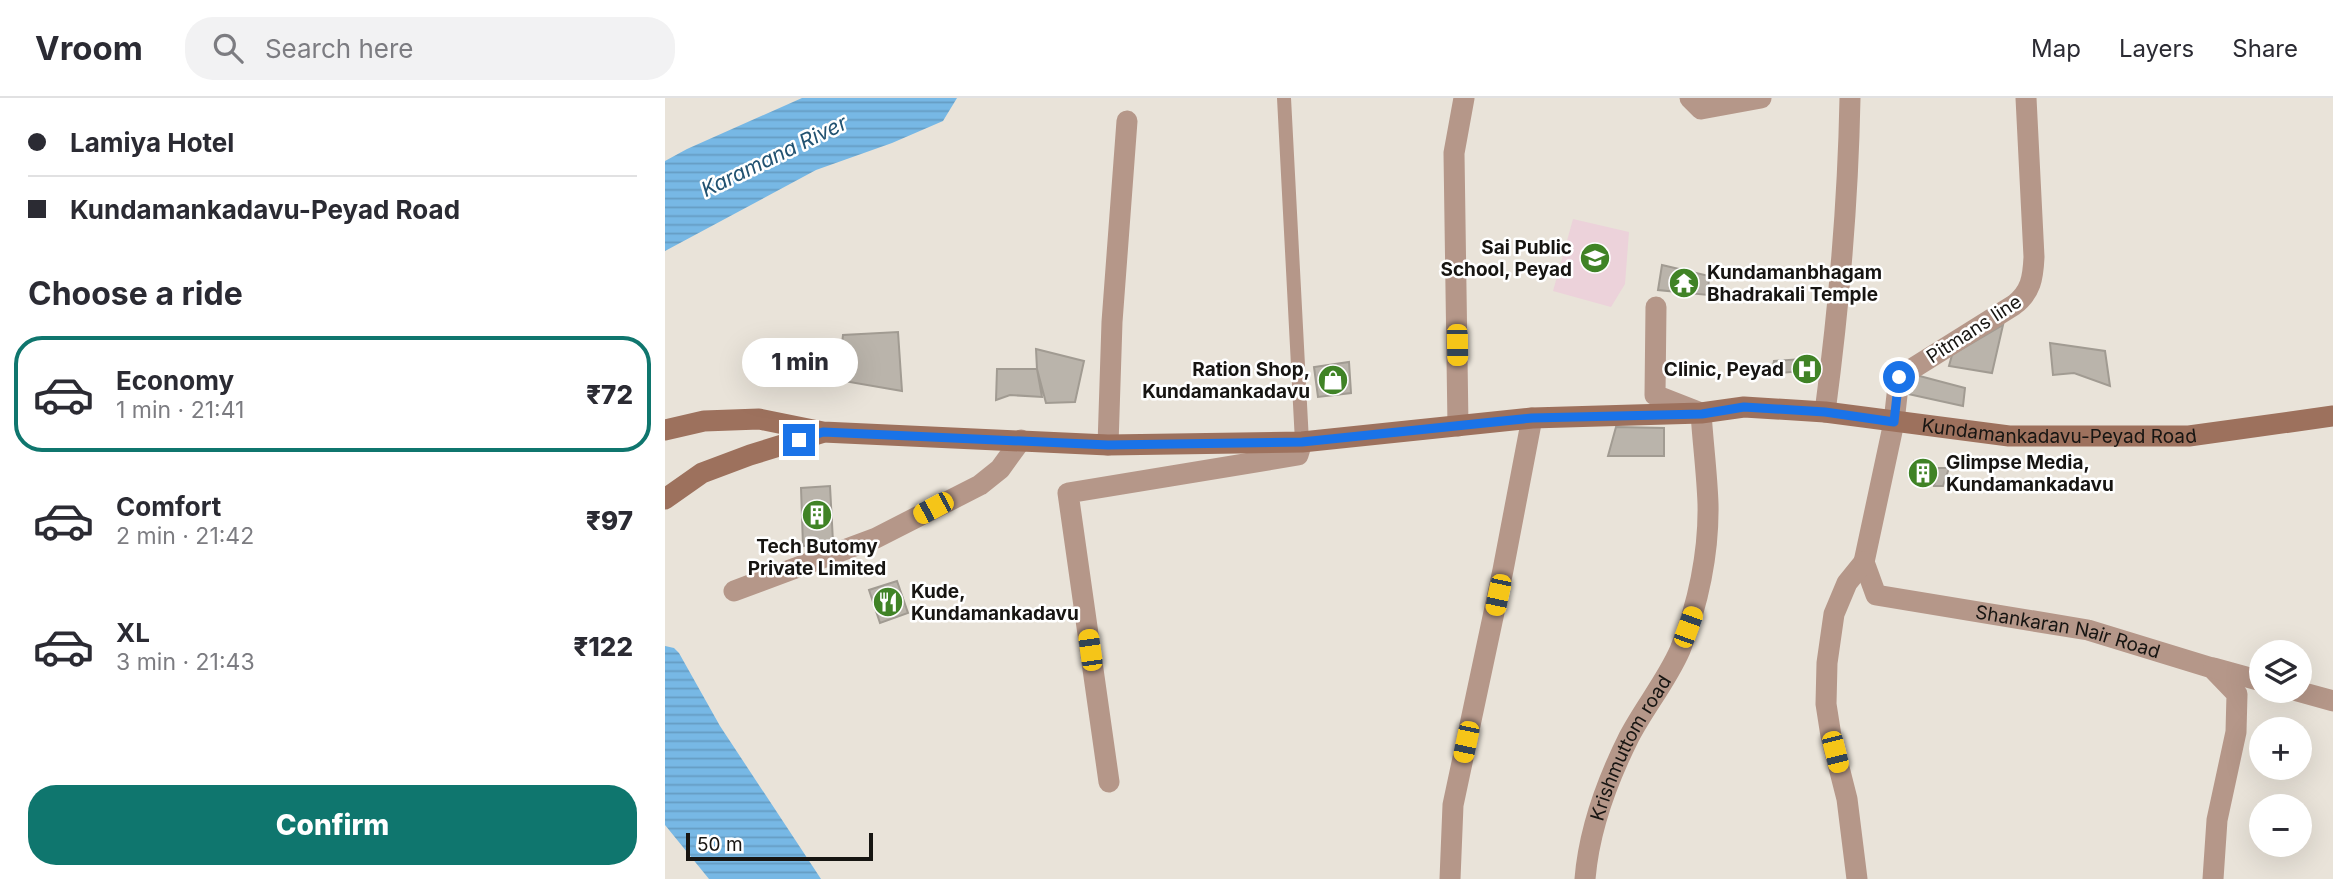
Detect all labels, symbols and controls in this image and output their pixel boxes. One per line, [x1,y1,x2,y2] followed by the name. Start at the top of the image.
[185,17,675,80] search box
[35,28,143,68] text: Vroom
[209,29,247,67] icon: search
[265,33,414,64] text: Search here
[2031,34,2081,63] text: Map
[2119,34,2194,63] text: Layers
[2232,34,2298,63] text: Share
[697,109,852,202] water label: Karamana River
[70,127,234,158] text: Lamiya Hotel
[70,194,460,225] text: Kundamankadavu-Peyad Road
[1440,236,1572,281] place label: Sai Public School, Peyad
[1578,241,1612,275] school or university icon: Sai Public School, Peyad
[1707,261,1882,306] place label: Kundamanbhagam Bhadrakali Temple
[1667,266,1701,300] temple icon: Kundamanbhagam Bhadrakali Temple
[28,274,243,313] text: Choose a ride
[1922,290,2026,368] street label: Pitmans line
[1447,324,1468,366] car
[741,338,857,388] callout: 1 min
[771,348,829,376] text: 1 min
[1790,352,1824,386] hospital icon: Clinic, Peyad
[1142,358,1310,403] place label: Ration Shop, Kundamankadavu
[1664,358,1784,381] place label: Clinic, Peyad
[1883,361,1915,393] route start
[32,363,95,426] icon: car
[1316,363,1350,397] shop icon: Ration Shop, Kundamankadavu
[116,365,234,396] text: Economy
[586,379,633,410] text: ₹72
[116,396,244,424] text: 1 min · 21:41
[1920,413,2198,448] street label: Kundamankadavu-Peyad Road
[783,424,815,456] route end
[1946,451,2114,496] place label: Glimpse Media, Kundamankadavu
[1906,456,1940,490] building icon: Glimpse Media, Kundamankadavu
[32,489,95,552] icon: car
[910,489,957,527] car
[116,491,221,522] text: Comfort
[800,498,834,532] building icon: Tech Butomy Private Limited
[586,505,633,536] text: ₹97
[116,522,254,550] text: 2 min · 21:42
[748,535,886,580] place label: Tech Butomy Private Limited
[1484,572,1513,618] car
[911,580,1079,625] place label: Kude, Kundamankadavu
[871,585,905,619] restaurant icon: Kude, Kundamankadavu
[1974,600,2163,663] street label: Shankaran Nair Road
[1671,604,1706,650] car
[32,615,95,678] icon: car
[116,617,150,648] text: XL
[1077,628,1104,672] car
[573,631,633,662] text: ₹122
[2249,640,2312,857] map controls
[2249,640,2312,703] button: layers
[116,648,255,676] text: 3 min · 21:43
[1585,671,1676,823] street label: Krishmuttom road
[2249,717,2312,780] button: +
[1452,719,1481,765] car
[1820,729,1851,775] car
[28,785,637,865] button: Confirm
[2249,794,2312,857] button: −
[686,830,873,862] scale bar
[697,833,743,856] text: 50 m

